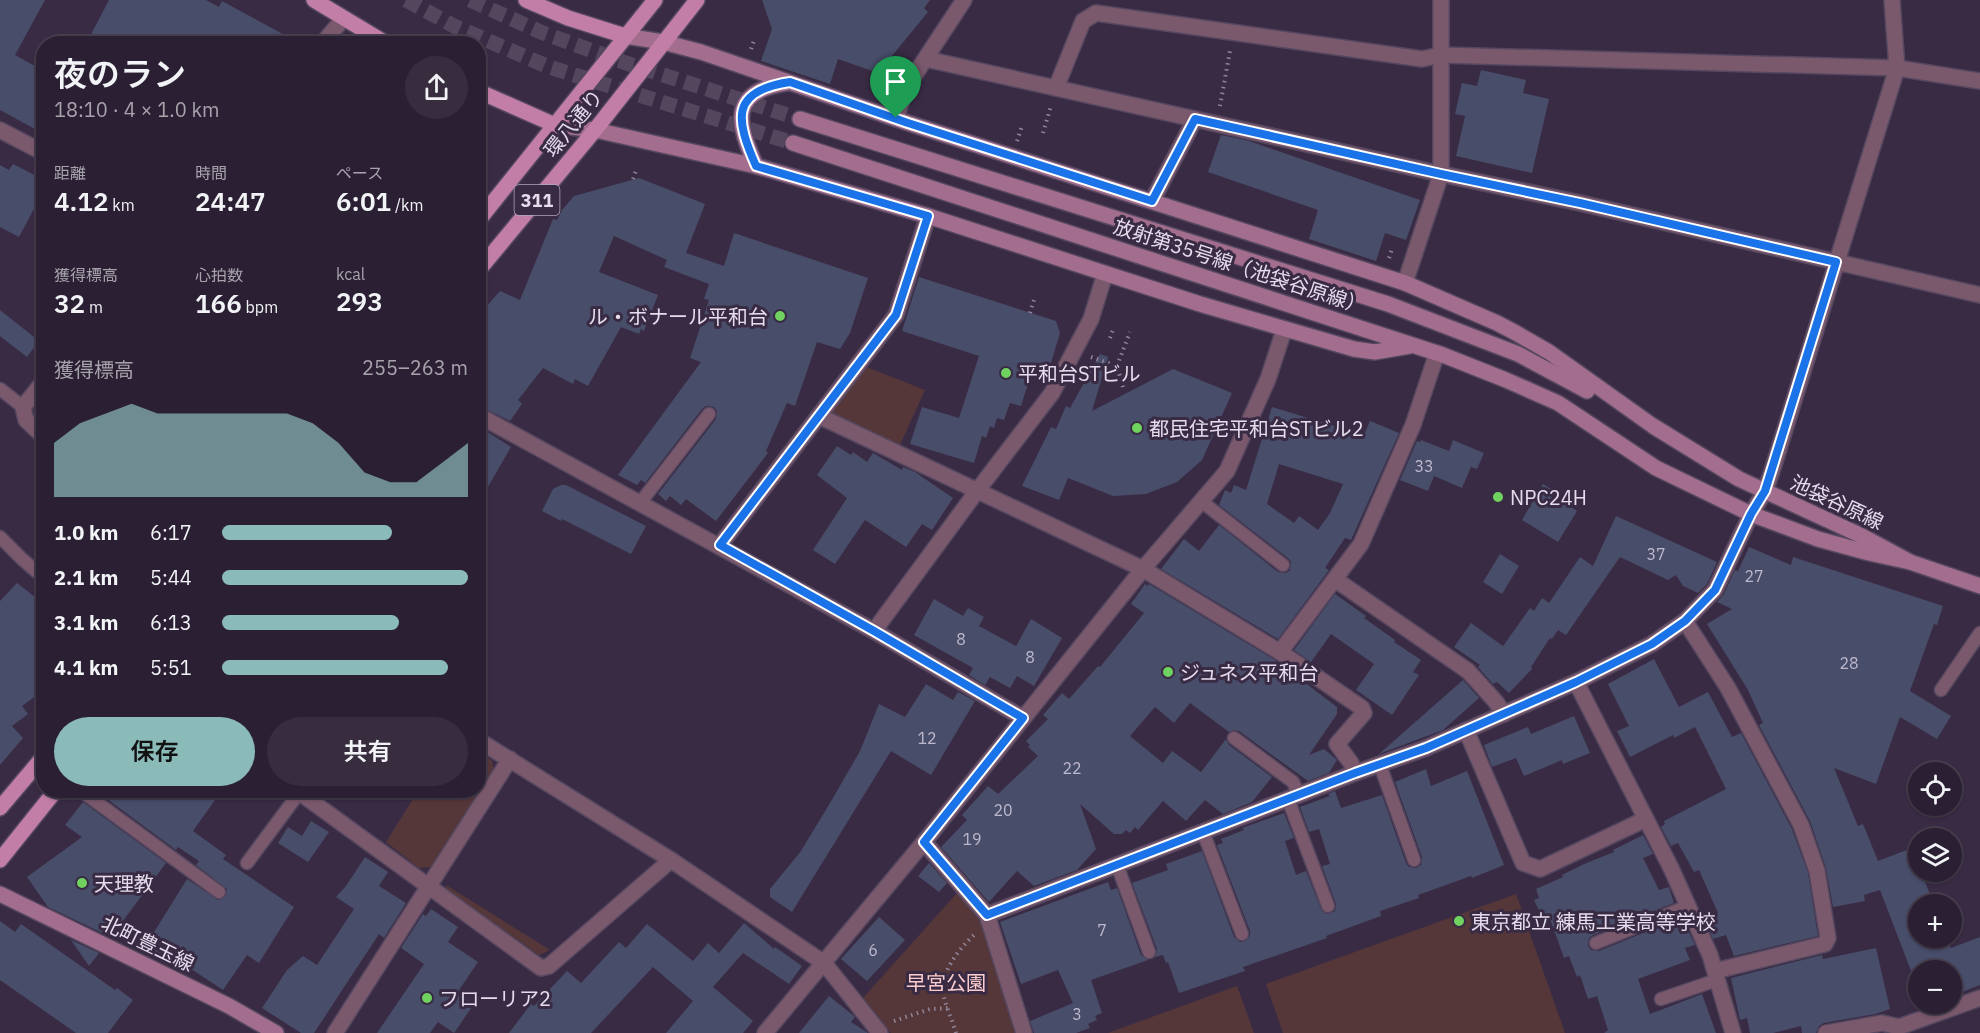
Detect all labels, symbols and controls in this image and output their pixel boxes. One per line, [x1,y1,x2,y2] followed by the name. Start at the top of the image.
[54,52,186,95] text: 夜のラン
[405,56,468,119] button: share
[870,56,921,118] pin
[879,65,912,98] icon: arrive
[537,83,609,163] street label: 環八通り
[54,96,219,123] text: 18:10 · 4 × 1.0 km
[54,163,86,183] text: 距離
[195,163,227,183] text: 時間
[336,163,383,183] text: ペース
[54,184,109,218] text: 4.12
[195,184,266,218] text: 24:47
[336,184,391,218] text: 6:01
[514,185,560,215] road number: 311
[109,195,135,215] text: km
[391,195,423,215] text: /km
[1110,212,1370,320] street label: 放射第35号線（池袋谷原線）
[336,264,365,284] text: kcal
[54,265,118,285] text: 獲得標高
[195,265,243,285] text: 心拍数
[336,284,383,318] text: 293
[54,286,85,320] text: 32
[195,286,242,320] text: 166
[85,297,103,317] text: m
[242,297,278,317] text: bpm
[588,303,768,330] place label: ル・ボナール平和台
[773,309,787,323] marker: ル・ボナール平和台
[362,354,468,381] text: 255–263 m
[54,356,134,383] text: 獲得標高
[1018,360,1141,387] place label: 平和台STビル
[999,366,1013,380] marker: 平和台STビル
[1149,415,1364,442] place label: 都民住宅平和台STビル2
[1130,421,1144,435] marker: 都民住宅平和台STビル2
[1414,456,1434,476] house number: 33
[1786,469,1888,535] street label: 池袋谷原線
[1510,484,1587,511] place label: NPC24H
[1491,490,1505,504] marker: NPC24H
[54,519,118,546] text: 1.0 km
[150,519,192,546] text: 6:17
[1646,544,1666,564] house number: 37
[54,564,118,591] text: 2.1 km
[150,564,192,591] text: 5:44
[1744,566,1764,586] house number: 27
[54,609,118,636] text: 3.1 km
[150,609,192,636] text: 6:13
[956,629,966,649] house number: 8
[1025,647,1035,667] house number: 8
[1839,653,1859,673] house number: 28
[54,654,118,681] text: 4.1 km
[150,654,192,681] text: 5:51
[1180,659,1319,686] place label: ジュネス平和台
[1161,665,1175,679] marker: ジュネス平和台
[54,717,255,786] button: 保存
[267,717,468,786] button: 共有
[917,728,937,748] house number: 12
[1062,758,1082,778] house number: 22
[1908,762,1962,1014] map controls
[1908,762,1962,816] button: locate
[993,800,1013,820] house number: 20
[1908,828,1962,882] button: layers
[962,829,982,849] house number: 19
[94,870,154,897] place label: 天理教
[75,876,89,890] marker: 天理教
[1908,894,1962,948] button: +
[1471,908,1716,935] place label: 東京都立 練馬工業高等学校
[97,909,199,977] street label: 北町豊玉線
[1452,914,1466,928] marker: 東京都立 練馬工業高等学校
[1097,920,1107,940] house number: 7
[868,940,878,960] house number: 6
[1908,960,1962,1014] button: −
[906,969,986,996] park label: 早宮公園
[439,985,551,1012] place label: フローリア2
[420,991,434,1005] marker: フローリア2
[1072,1004,1082,1024] house number: 3

